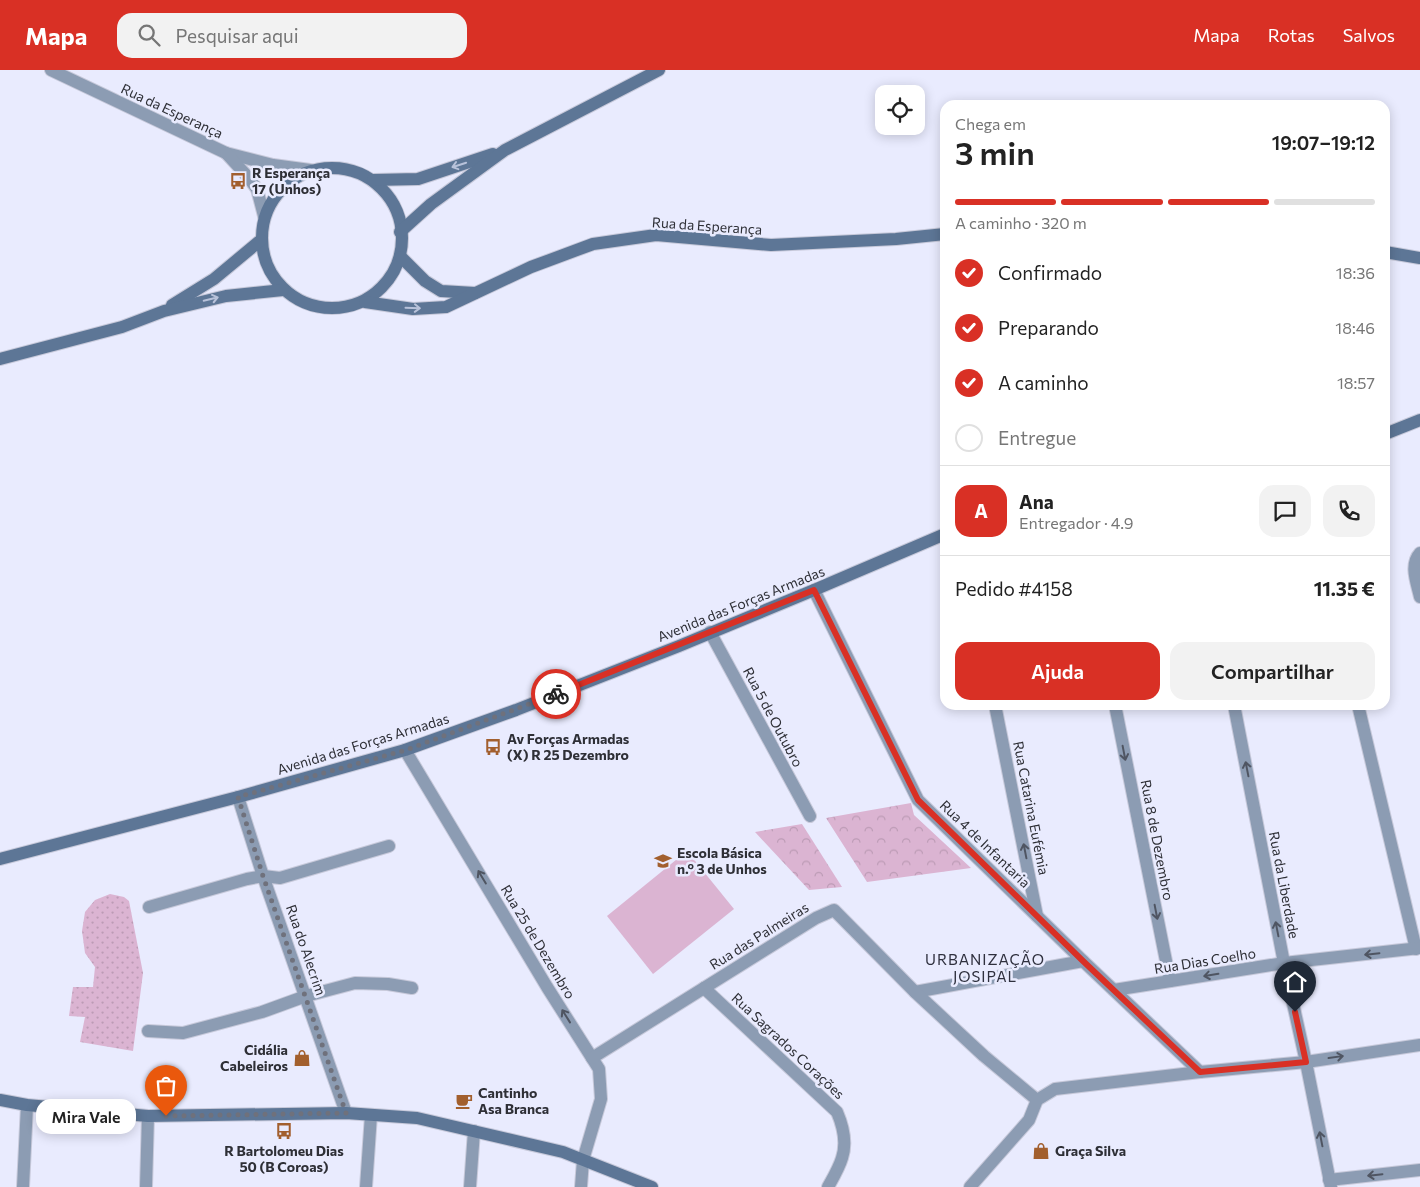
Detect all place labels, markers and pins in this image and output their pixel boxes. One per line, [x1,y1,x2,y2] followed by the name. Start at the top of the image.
[252,164,330,197] place label: R Esperança 17 (Unhos)
[228,171,248,191] bus stop icon: R Esperança 17 (Unhos)
[507,730,630,763] place label: Av Forças Armadas (X) R 25 Dezembro
[483,737,503,757] bus stop icon: Av Forças Armadas (X) R 25 Dezembro
[677,844,767,877] place label: Escola Básica n.º 3 de Unhos
[653,851,673,871] school or university icon: Escola Básica n.º 3 de Unhos
[1274,961,1316,1012] pin
[220,1041,288,1074] place label: Cidália Cabeleiros
[292,1048,312,1068] shop icon: Cidália Cabeleiros
[145,1065,187,1116] pin
[478,1084,549,1117] place label: Cantinho Asa Branca
[454,1091,474,1111] cafe icon: Cantinho Asa Branca
[36,1098,136,1134] callout: Mira Vale
[274,1121,294,1141] bus stop icon: R Bartolomeu Dias 50 (B Coroas)
[1031,1141,1051,1161] shop icon: Graça Silva
[224,1142,344,1175] place label: R Bartolomeu Dias 50 (B Coroas)
[1055,1142,1126,1159] place label: Graça Silva

